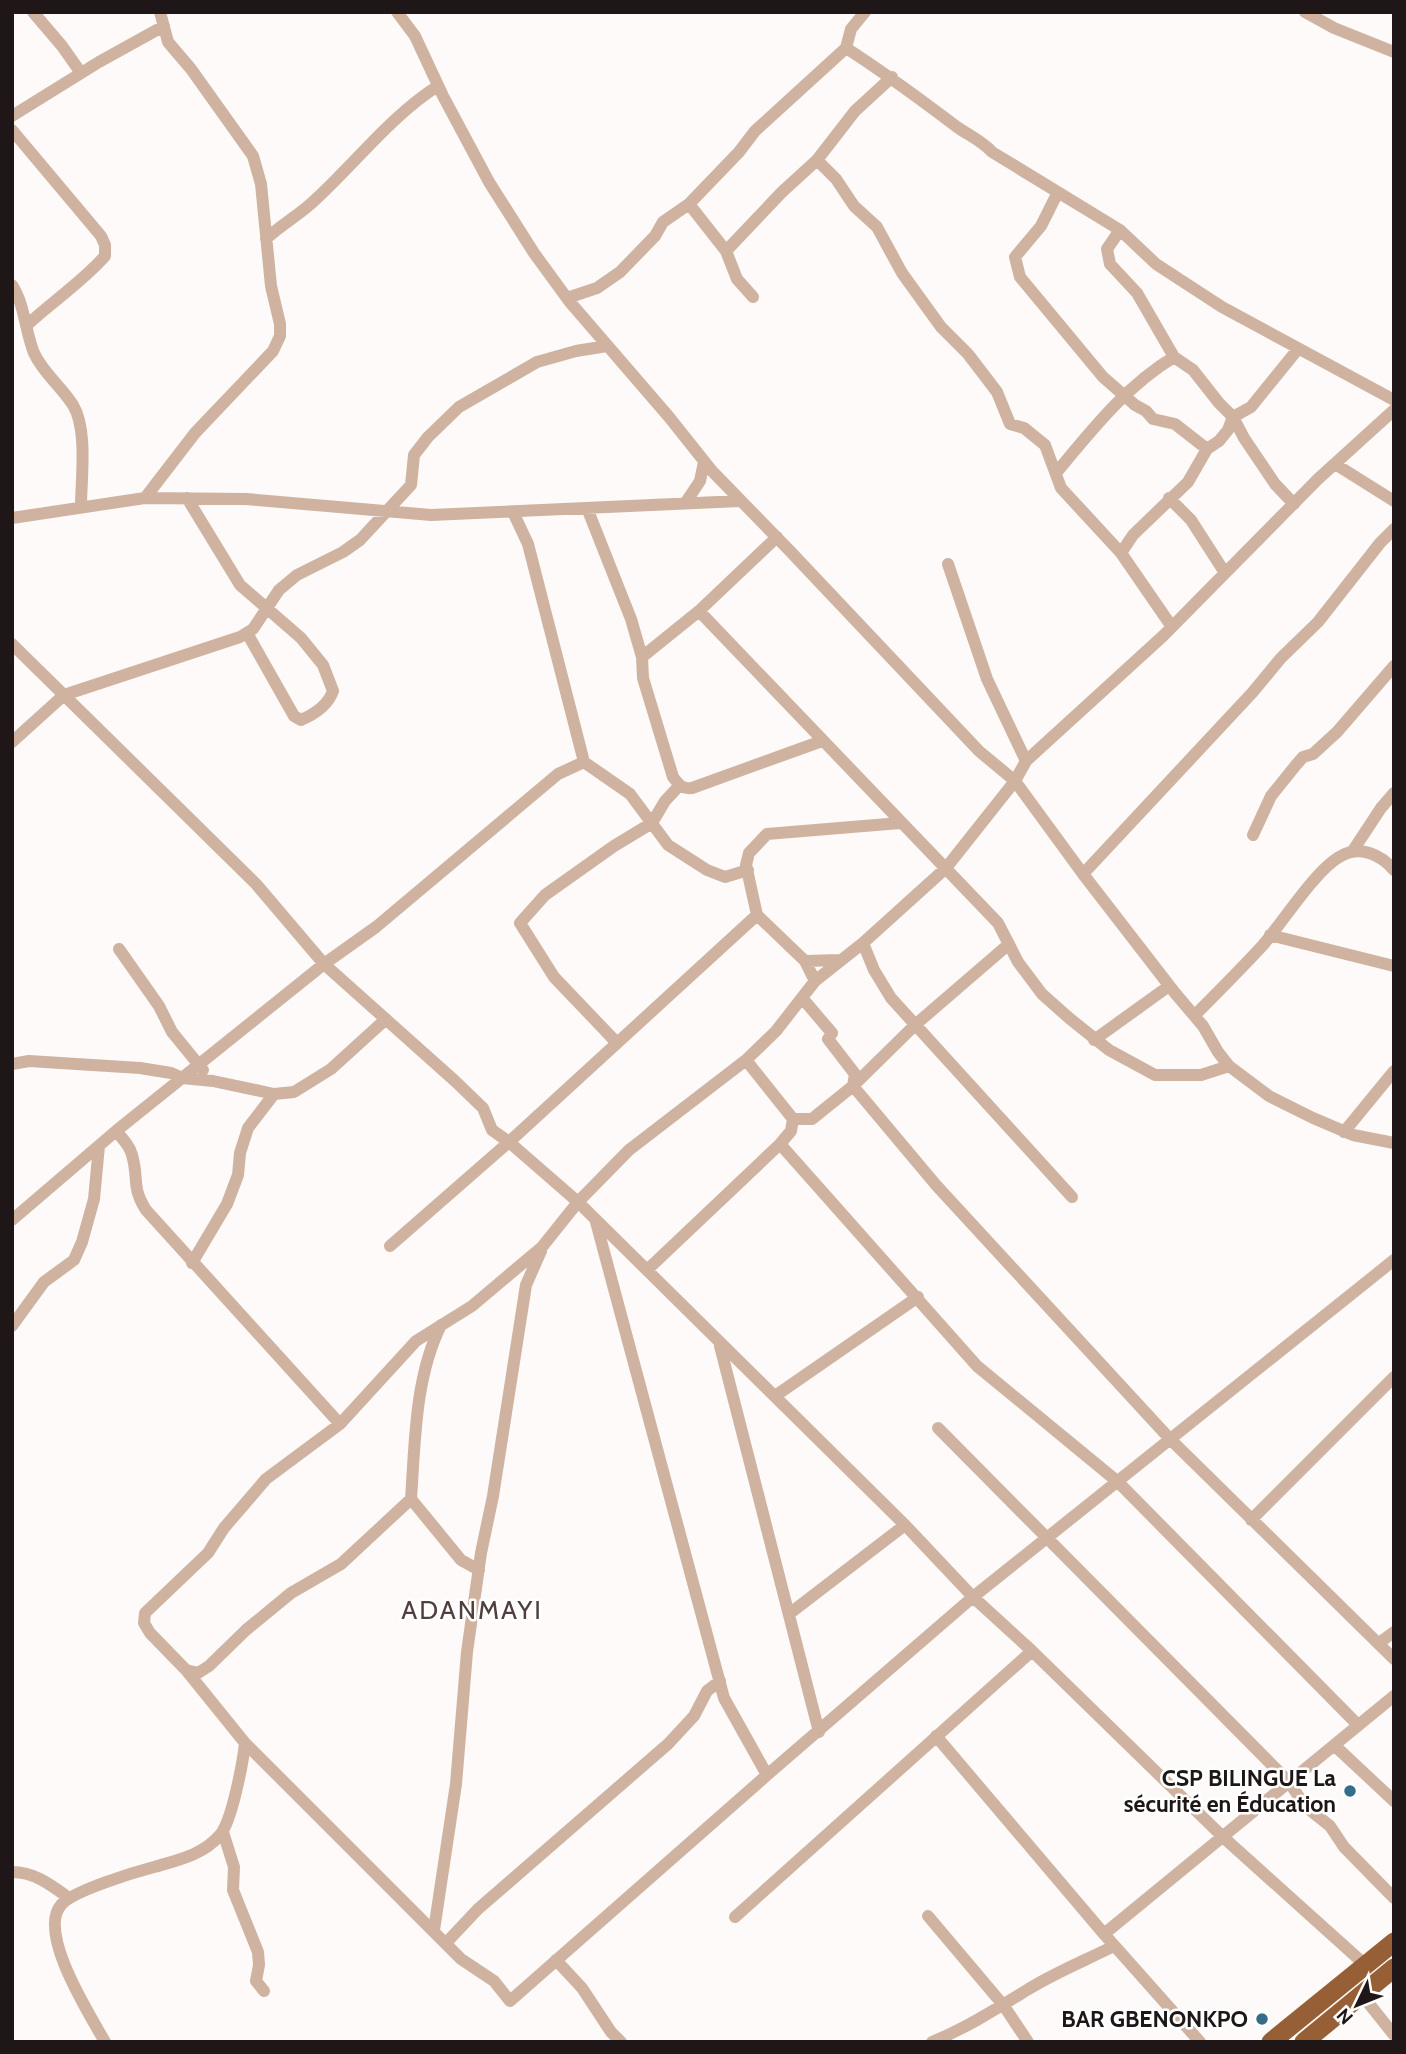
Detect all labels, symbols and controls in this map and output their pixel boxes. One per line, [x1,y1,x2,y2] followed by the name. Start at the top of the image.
[401,1594,543,1626] district label: ADANMAYI
[1124,1764,1337,1818] place label: CSP BILINGUE La sécurité en Éducation
[1342,1783,1358,1799] marker: CSP BILINGUE La sécurité en Éducation
[1322,1970,1392,2040] north arrow
[1332,2003,1358,2029] text: N
[1061,2005,1248,2033] place label: BAR GBENONKPO
[1254,2011,1270,2027] marker: BAR GBENONKPO

